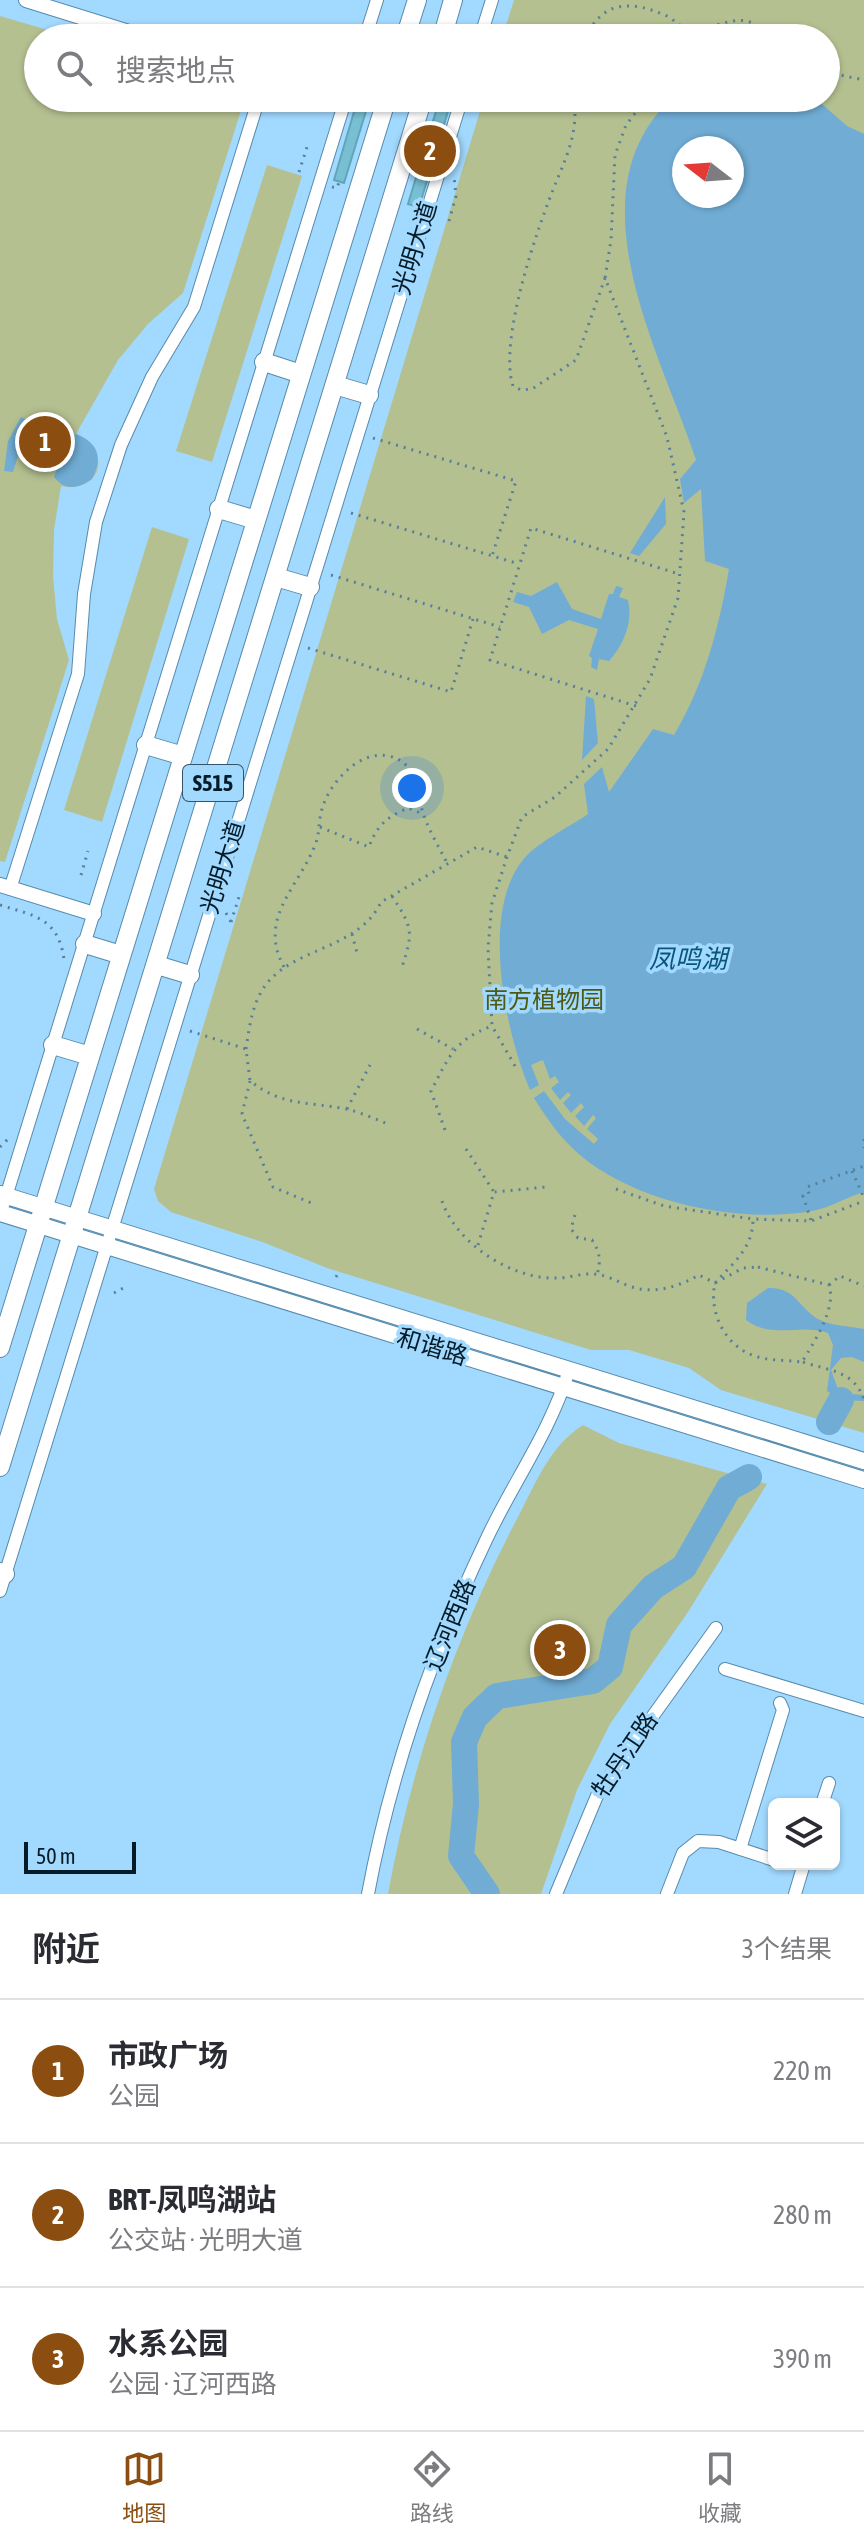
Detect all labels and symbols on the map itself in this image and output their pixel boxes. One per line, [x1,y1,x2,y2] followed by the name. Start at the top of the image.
[404,121,456,181] pin: 2
[672,136,744,208] north arrow
[388,198,441,298] street label: 光明大道
[19,412,71,472] pin: 1
[183,765,243,801] road number: S515
[392,768,432,808] your location
[196,817,249,917] street label: 光明大道
[649,944,731,974] water label: 凤鸣湖
[484,986,604,1013] park label: 南方植物园
[394,1323,471,1370] street label: 和谐路
[419,1575,480,1674] street label: 辽河西路
[534,1620,586,1680] pin: 3
[587,1707,663,1802] street label: 牡丹江路
[24,1838,136,1874] scale bar

